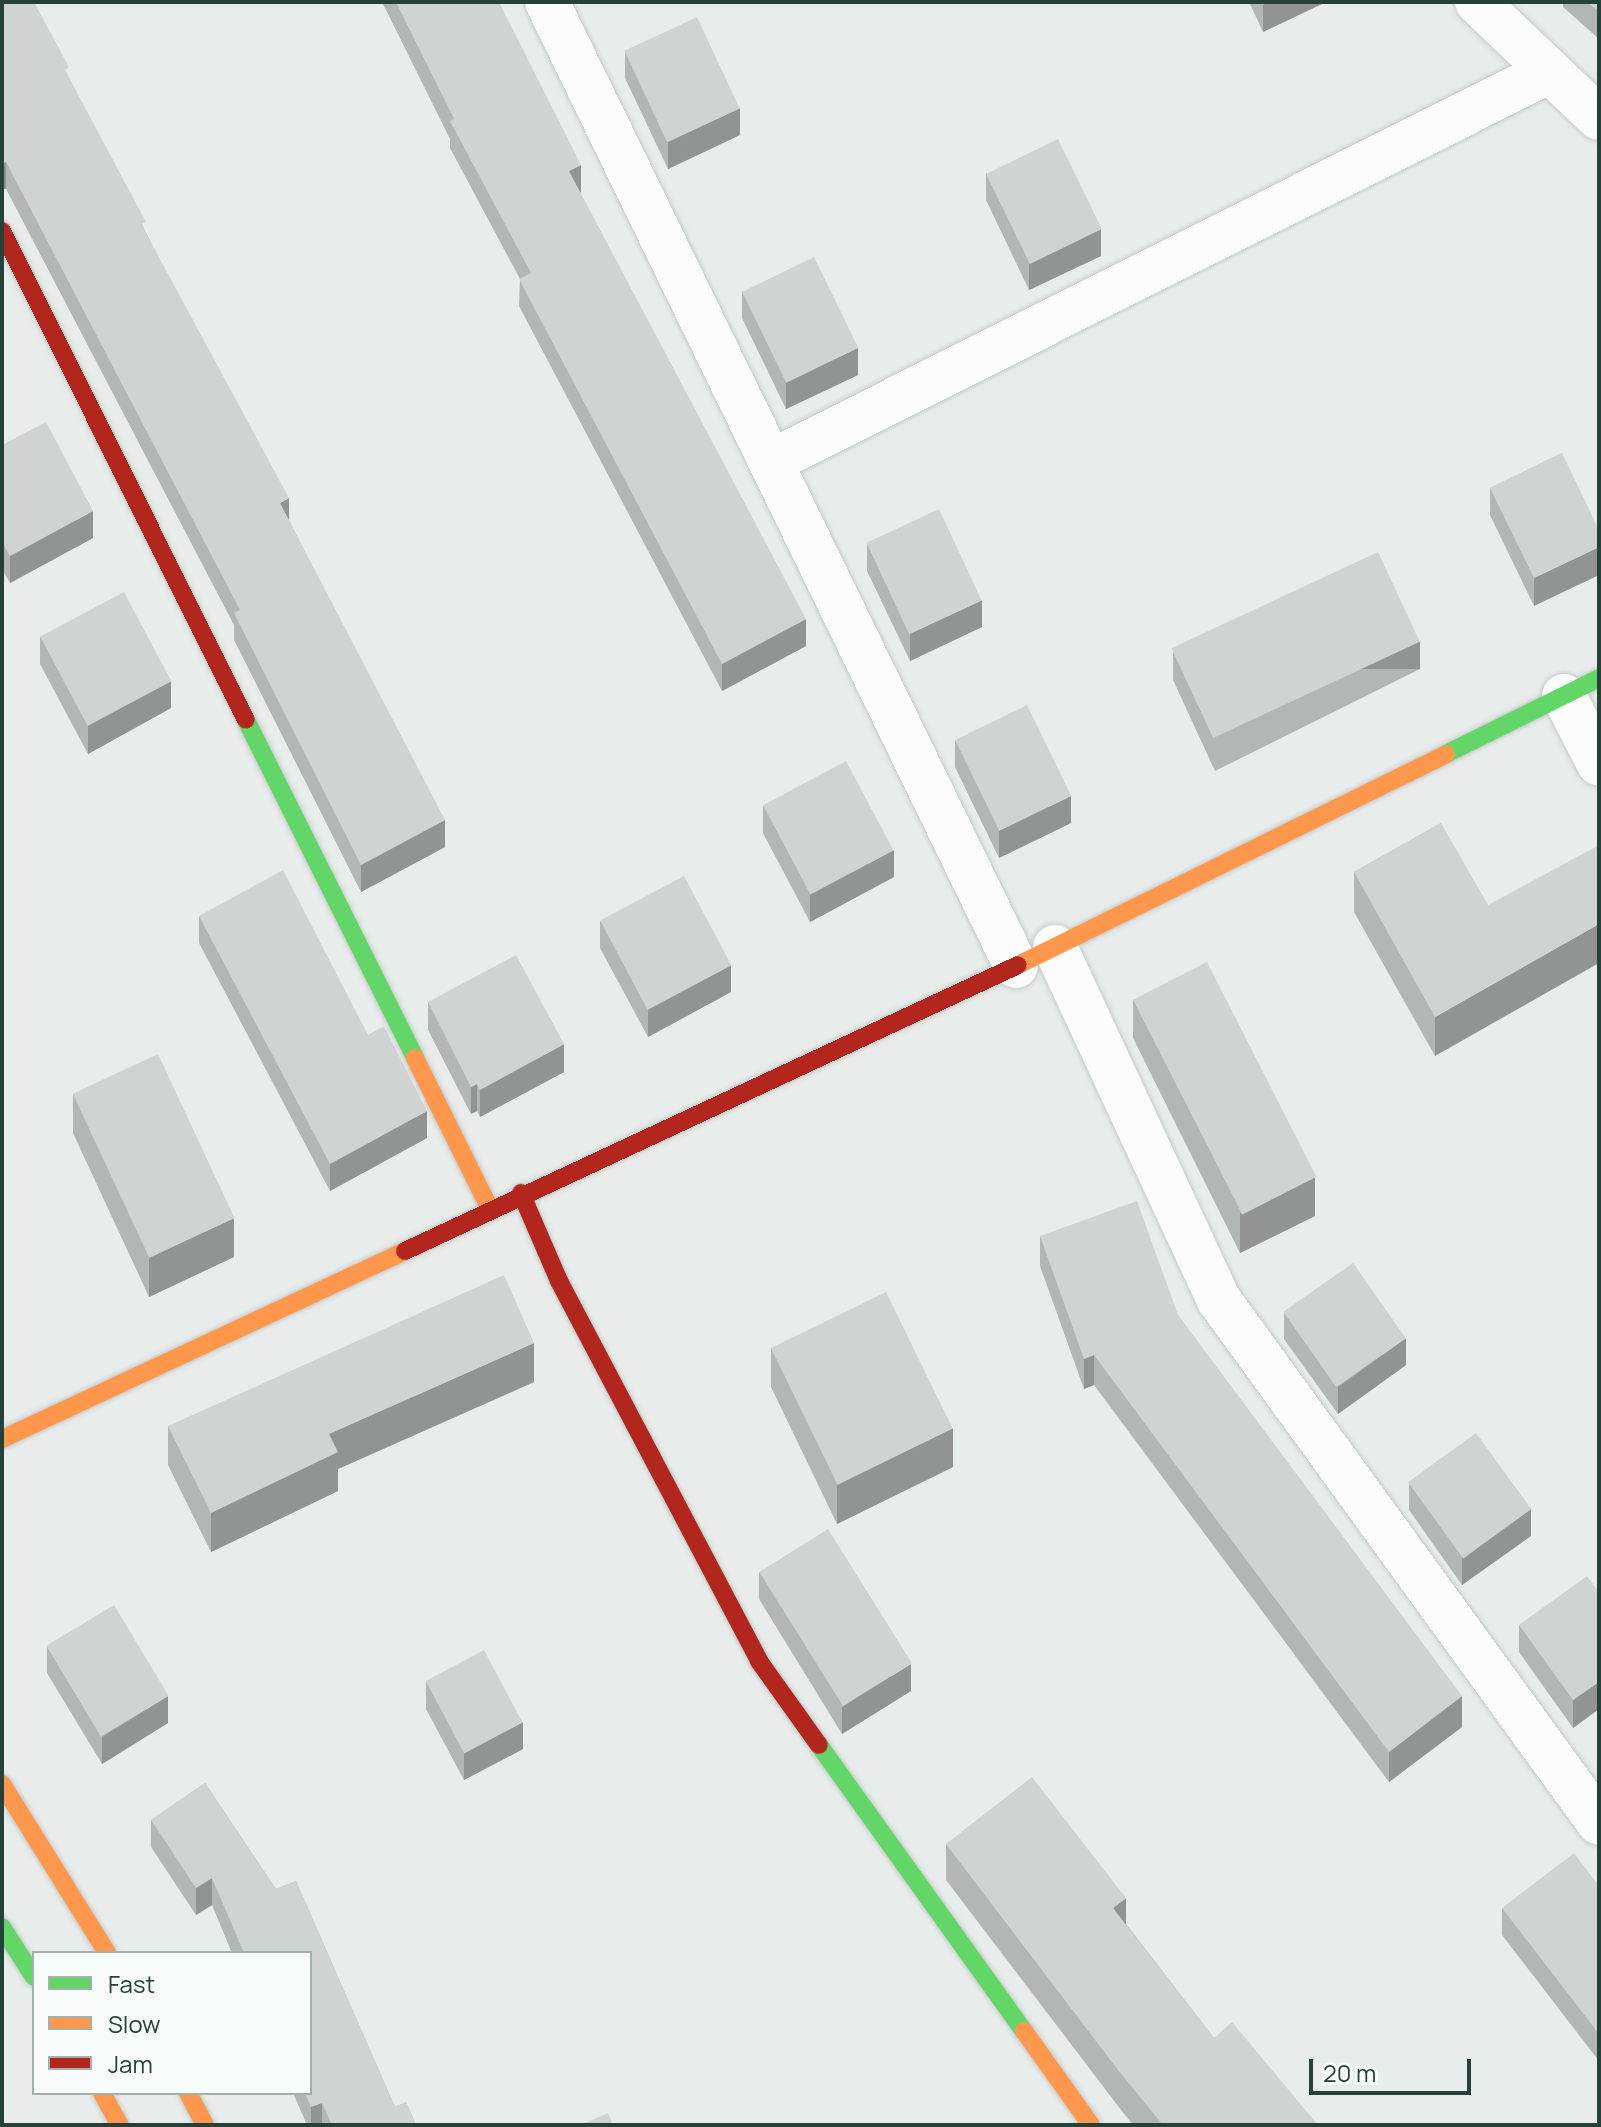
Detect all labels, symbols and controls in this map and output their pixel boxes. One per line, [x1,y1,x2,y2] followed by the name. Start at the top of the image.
[32,1951,312,2095] legend
[108,1967,155,2000] text: Fast
[108,2007,161,2040] text: Slow
[1313,2043,1475,2093] scale bar
[108,2047,153,2080] text: Jam
[1323,2056,1376,2089] text: 20 m

